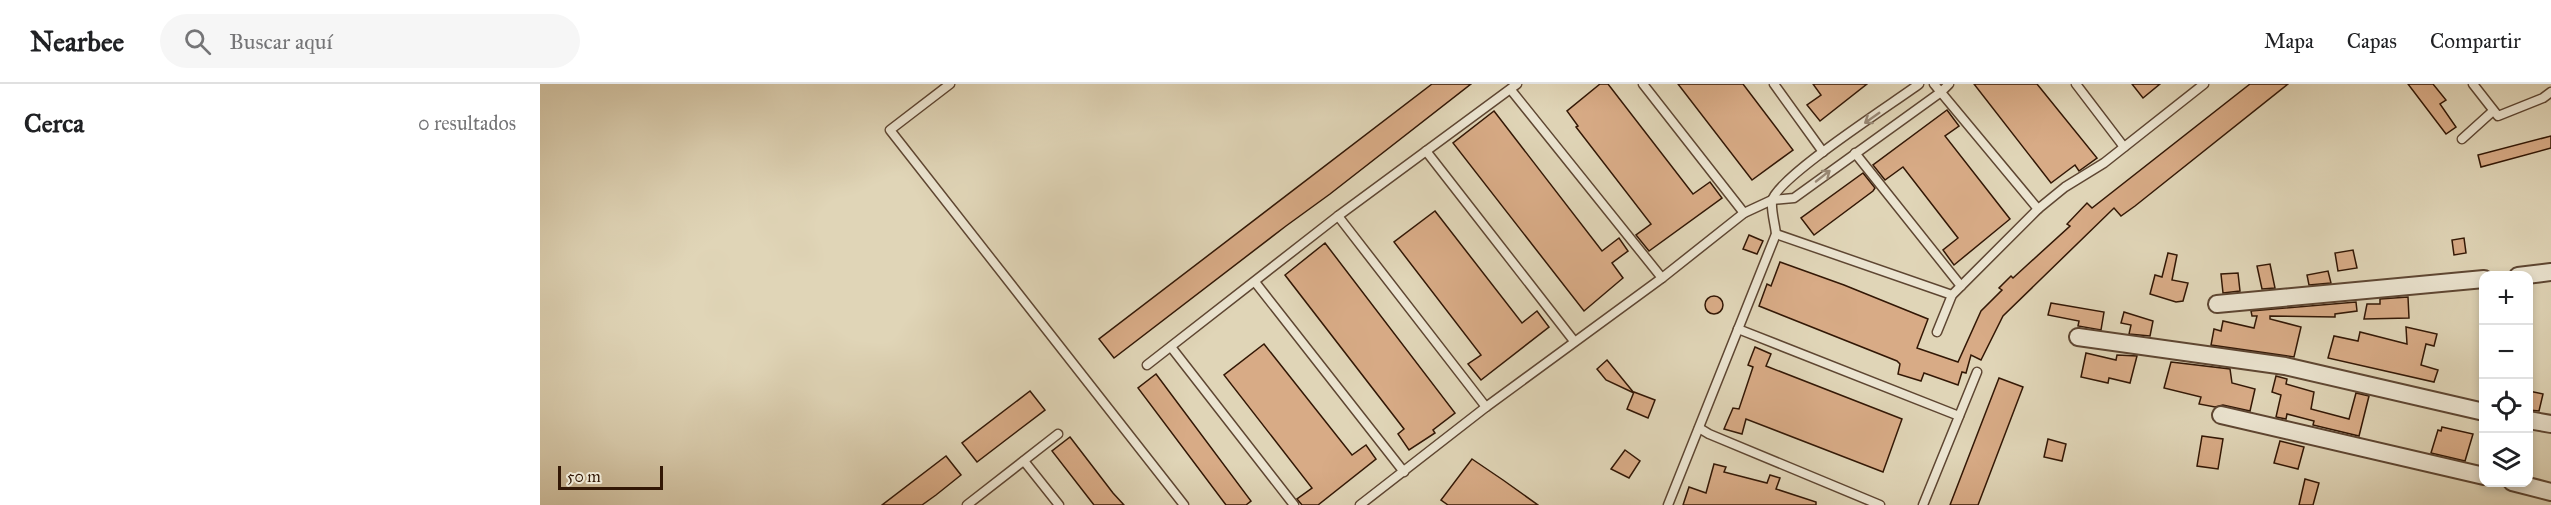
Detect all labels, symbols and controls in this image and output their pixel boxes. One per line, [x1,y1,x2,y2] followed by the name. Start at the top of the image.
[160,14,580,68] search box
[30,24,124,59] text: Nearbee
[181,25,214,58] icon: search
[229,28,333,55] text: Buscar aquí
[2264,28,2314,54] text: Mapa
[2347,28,2397,54] text: Capas
[2430,28,2521,54] text: Compartir
[24,107,84,139] text: Cerca
[418,111,516,135] text: 0 resultados
[1864,112,1880,124] one-way arrow
[1815,170,1831,183] one-way arrow
[2479,271,2533,487] map controls
[2479,271,2533,325] button: +
[2479,325,2533,379] button: −
[2479,379,2533,433] button: locate
[2479,433,2533,487] button: layers
[558,463,663,490] scale bar
[567,467,601,486] text: 50 m

